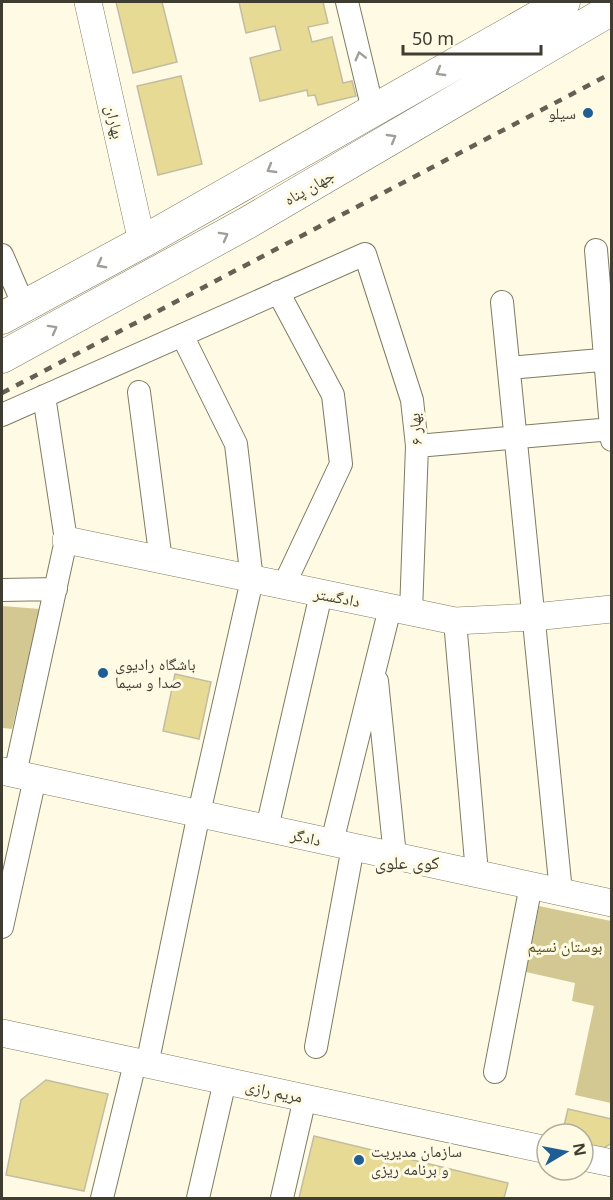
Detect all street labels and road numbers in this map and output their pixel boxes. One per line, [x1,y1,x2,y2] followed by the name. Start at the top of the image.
[100,103,130,141] street label: بهاران
[280,164,338,210] street label: جهان پناه
[403,412,427,446] street label: بهار ۶
[311,582,362,612] street label: دادگستر
[288,823,323,851] street label: دادگر
[243,1074,305,1108] street label: مریم رازی

